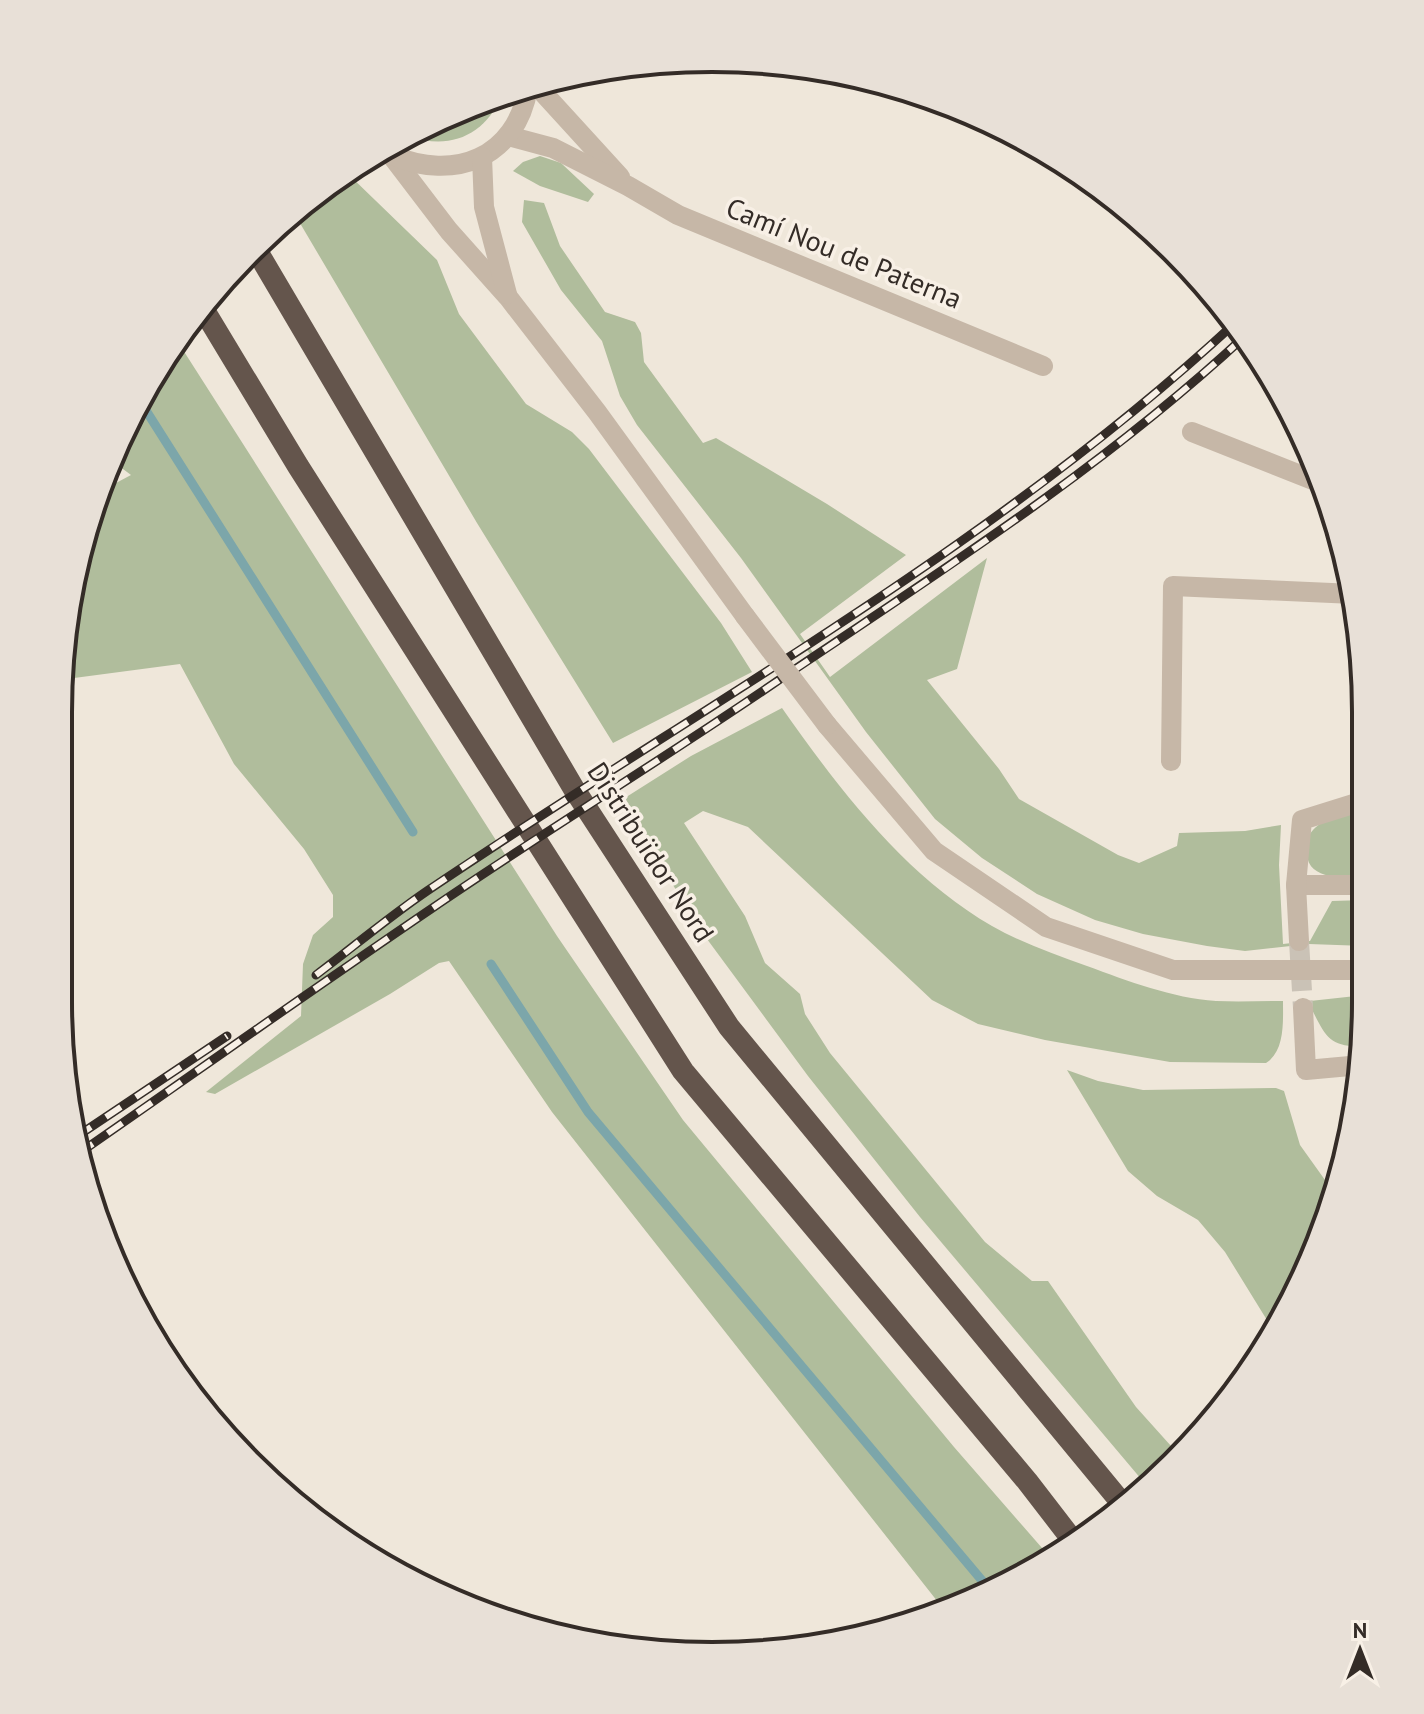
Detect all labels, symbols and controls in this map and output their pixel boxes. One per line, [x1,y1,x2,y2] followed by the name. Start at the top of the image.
[721,188,967,317] street label: Camí Nou de Paterna
[579,755,723,949] street label: Distribuïdor Nord
[1320,1610,1400,1690] north arrow
[1353,1616,1367,1644] text: N

